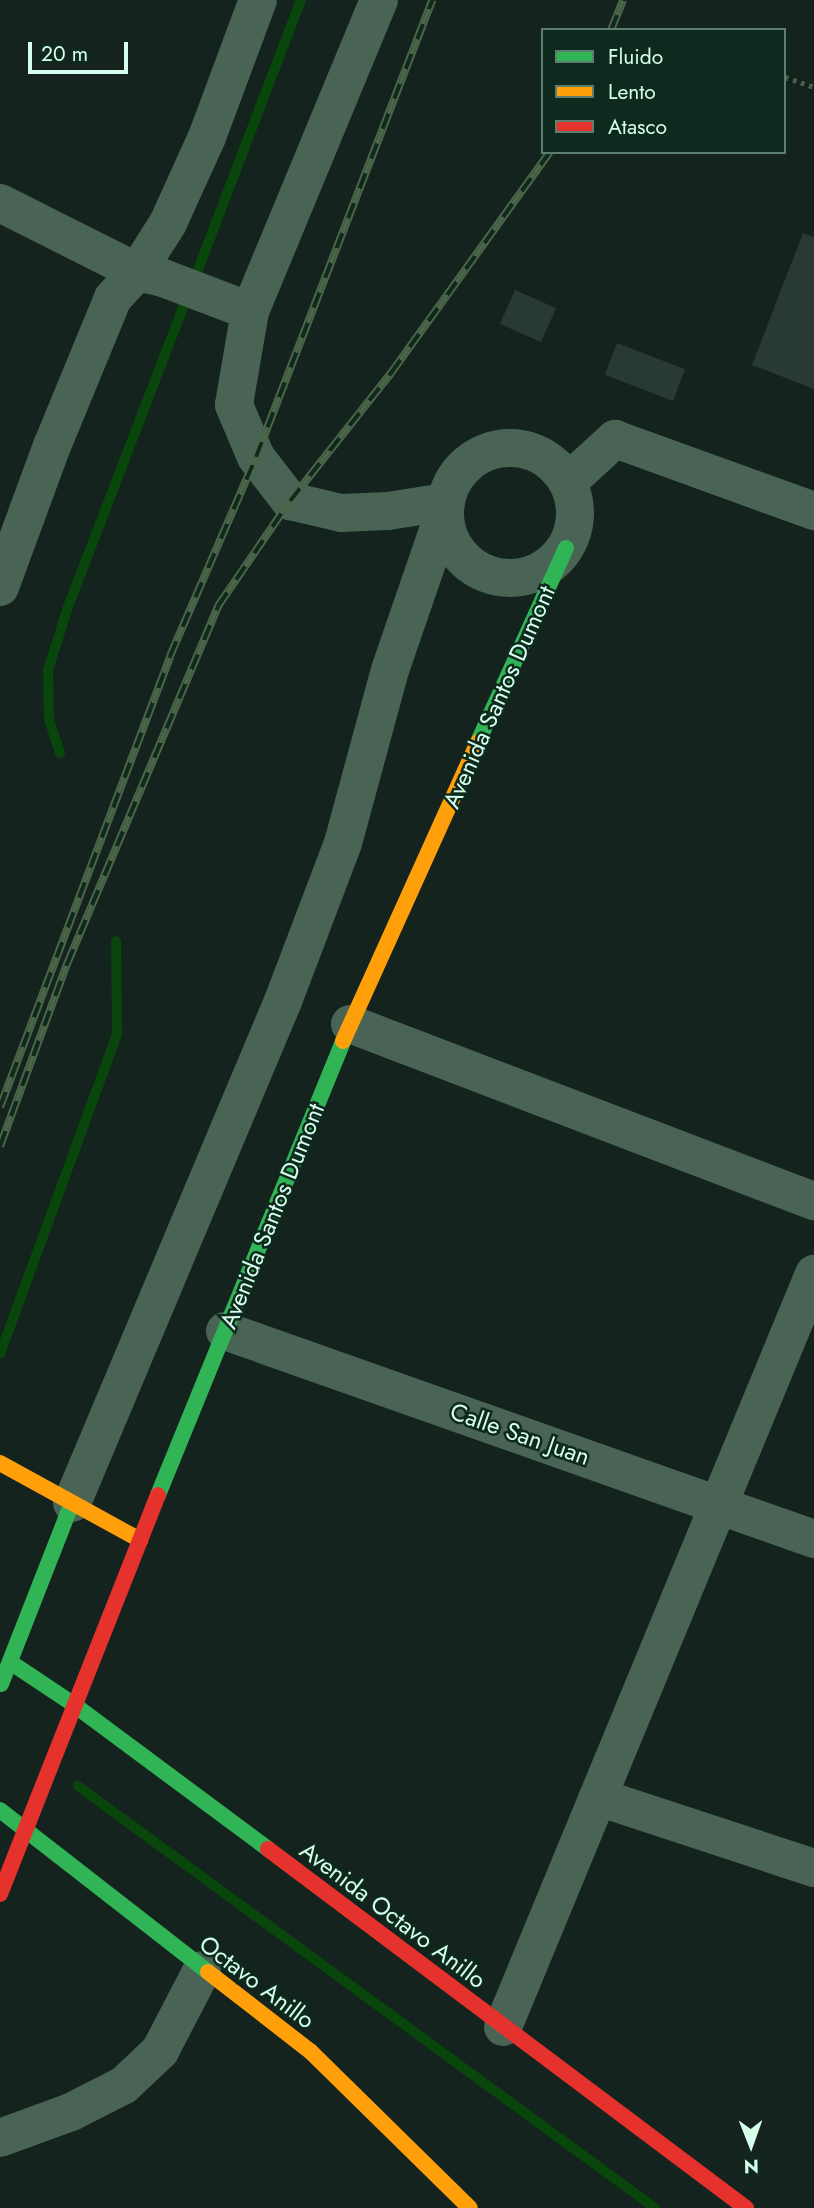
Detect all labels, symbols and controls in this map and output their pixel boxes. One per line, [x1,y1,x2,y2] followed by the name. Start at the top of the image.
[32,28,131,72] scale bar
[541,28,786,154] legend
[41,39,88,69] text: 20 m
[608,42,663,72] text: Fluido
[608,77,656,107] text: Lento
[608,112,667,142] text: Atasco
[437,581,561,813] street label: Avenida Santos Dumont
[214,1099,330,1333] street label: Avenida Santos Dumont
[446,1397,594,1471] street label: Calle San Juan
[294,1836,492,1994] street label: Avenida Octavo Anillo
[194,1929,320,2035] street label: Octavo Anillo
[716,2110,786,2180] north arrow
[744,2153,759,2180] text: N

